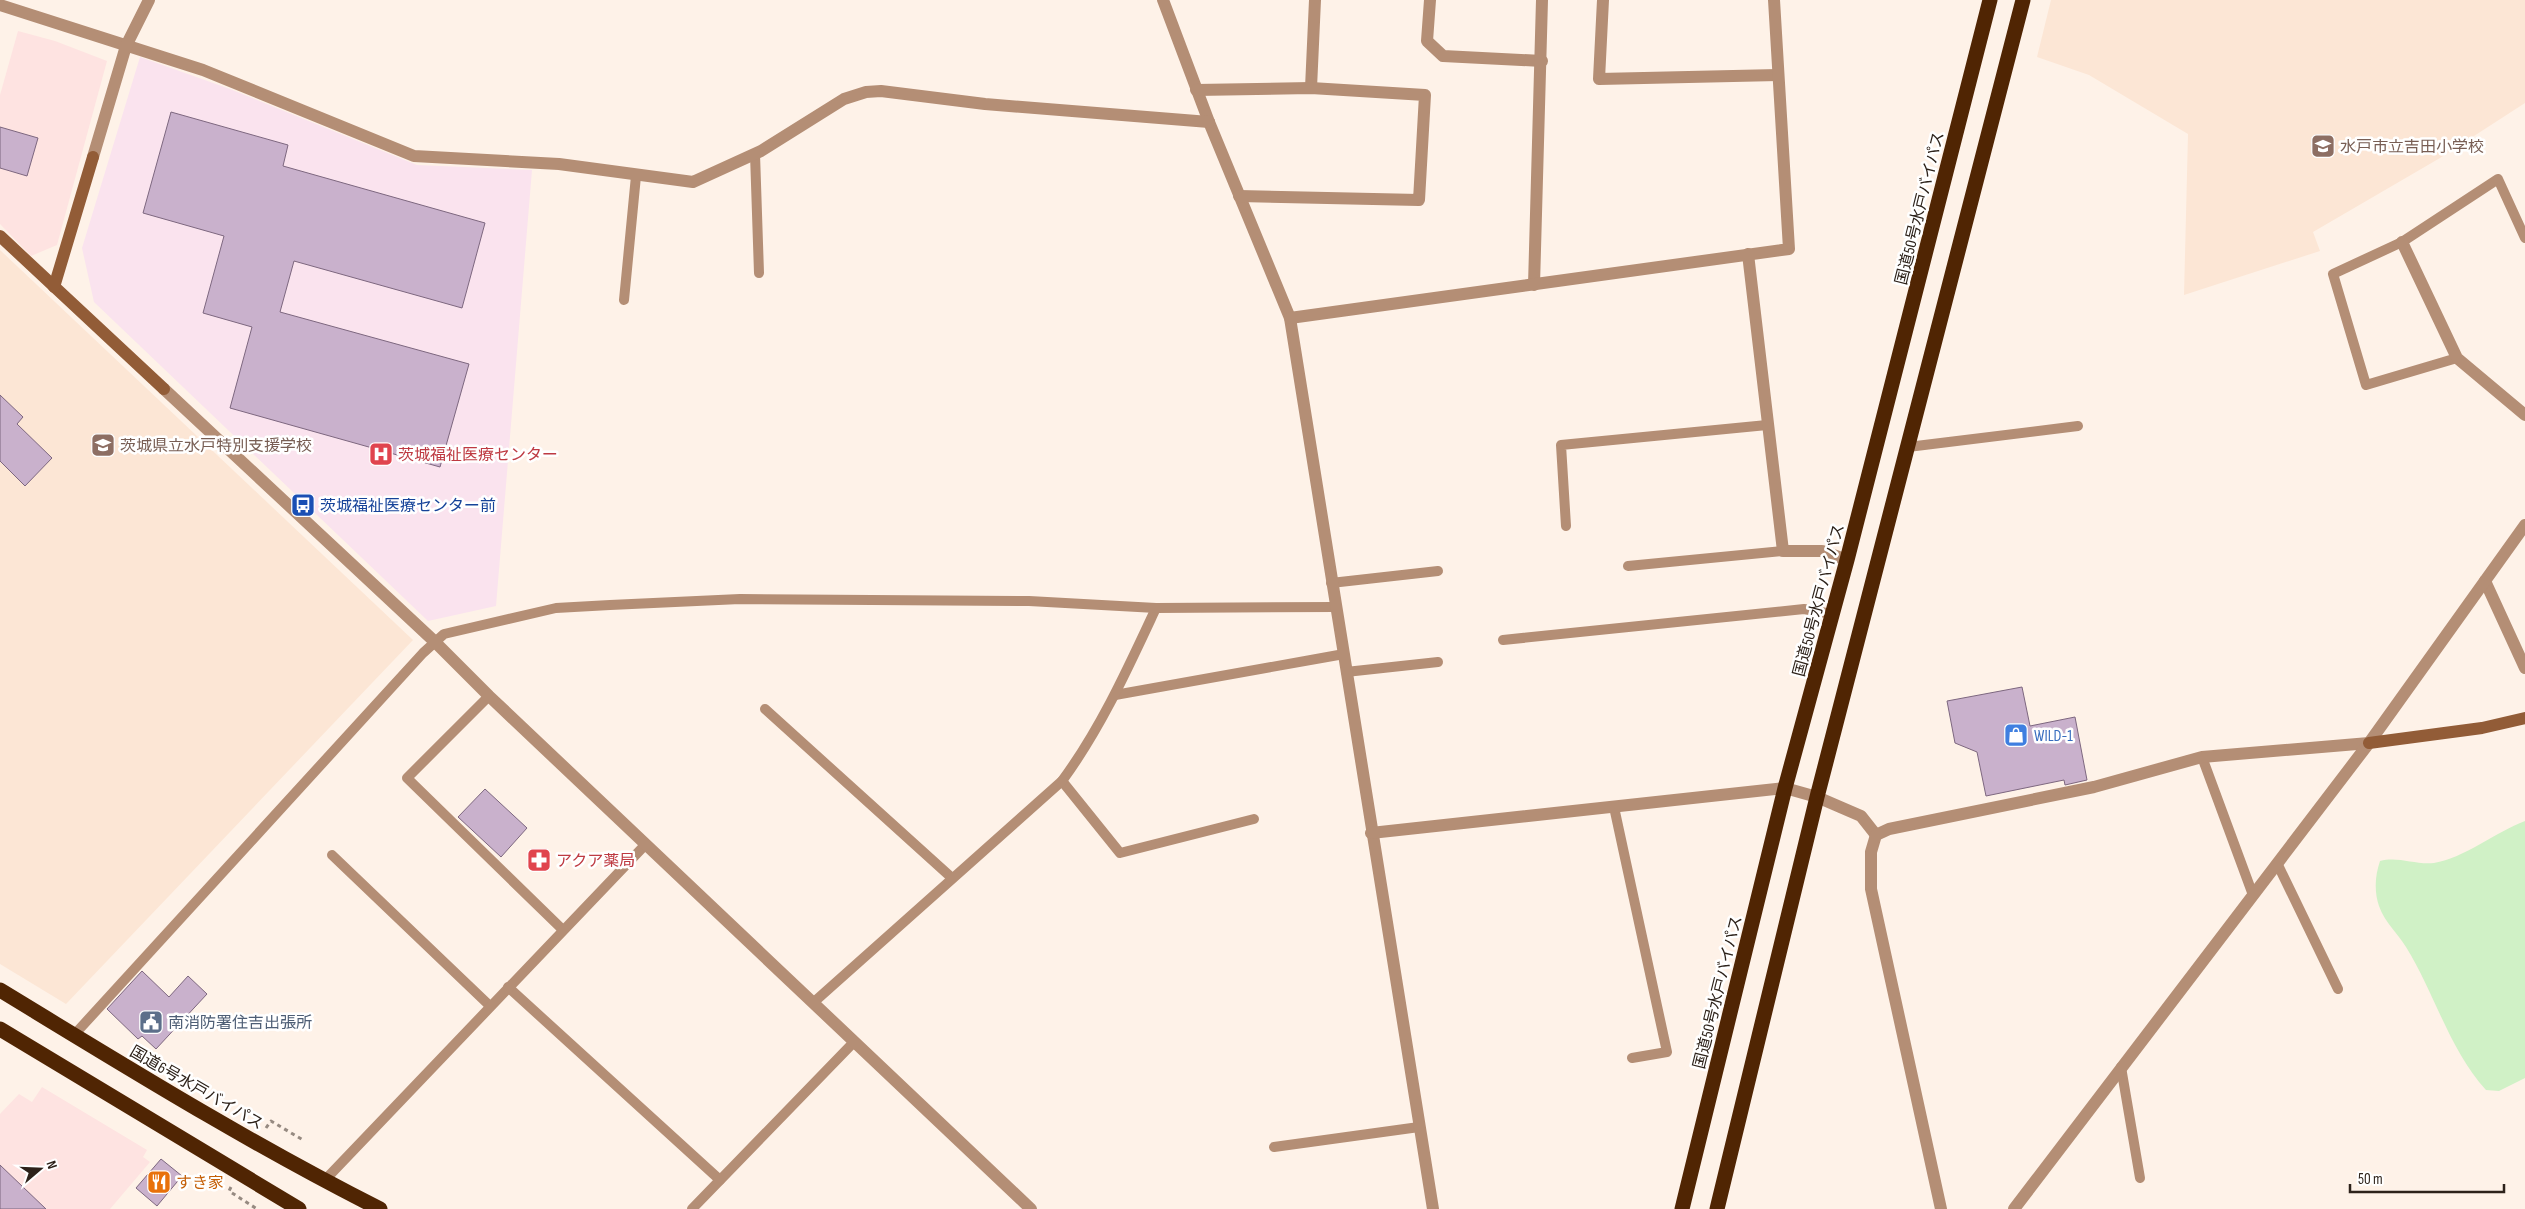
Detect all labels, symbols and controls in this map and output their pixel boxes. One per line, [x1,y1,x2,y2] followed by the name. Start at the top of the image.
[1892,130,1949,287] street label: 国道50号水戸バイパス
[2310,133,2336,159] school or university icon: 水戸市立吉田小学校
[2340,138,2484,157] place label: 水戸市立吉田小学校
[90,432,116,458] school or university icon: 茨城県立水戸特別支援学校
[120,437,312,456] place label: 茨城県立水戸特別支援学校
[368,441,394,467] hospital icon: 茨城福祉医療センター
[398,446,558,465] place label: 茨城福祉医療センター
[290,492,316,518] bus stop icon: 茨城福祉医療センター前
[320,497,496,516] place label: 茨城福祉医療センター前
[1790,522,1849,679] street label: 国道50号水戸バイパス
[2003,722,2029,748] shop icon: WILD-1
[2034,727,2073,746] place label: WILD-1
[526,847,552,873] pharmacy icon: アクア薬局
[556,852,635,871] place label: アクア薬局
[1690,914,1747,1071] street label: 国道50号水戸バイパス
[138,1009,164,1035] public building icon: 南消防署住吉出張所
[168,1014,312,1033] place label: 南消防署住吉出張所
[126,1042,266,1134] street label: 国道6号水戸バイパス
[15,1144,65,1194] north arrow
[43,1159,61,1171] text: N
[2350,1162,2504,1194] scale bar
[146,1169,172,1195] restaurant icon: すき家
[2358,1170,2383,1189] text: 50 m
[176,1174,224,1193] place label: すき家

